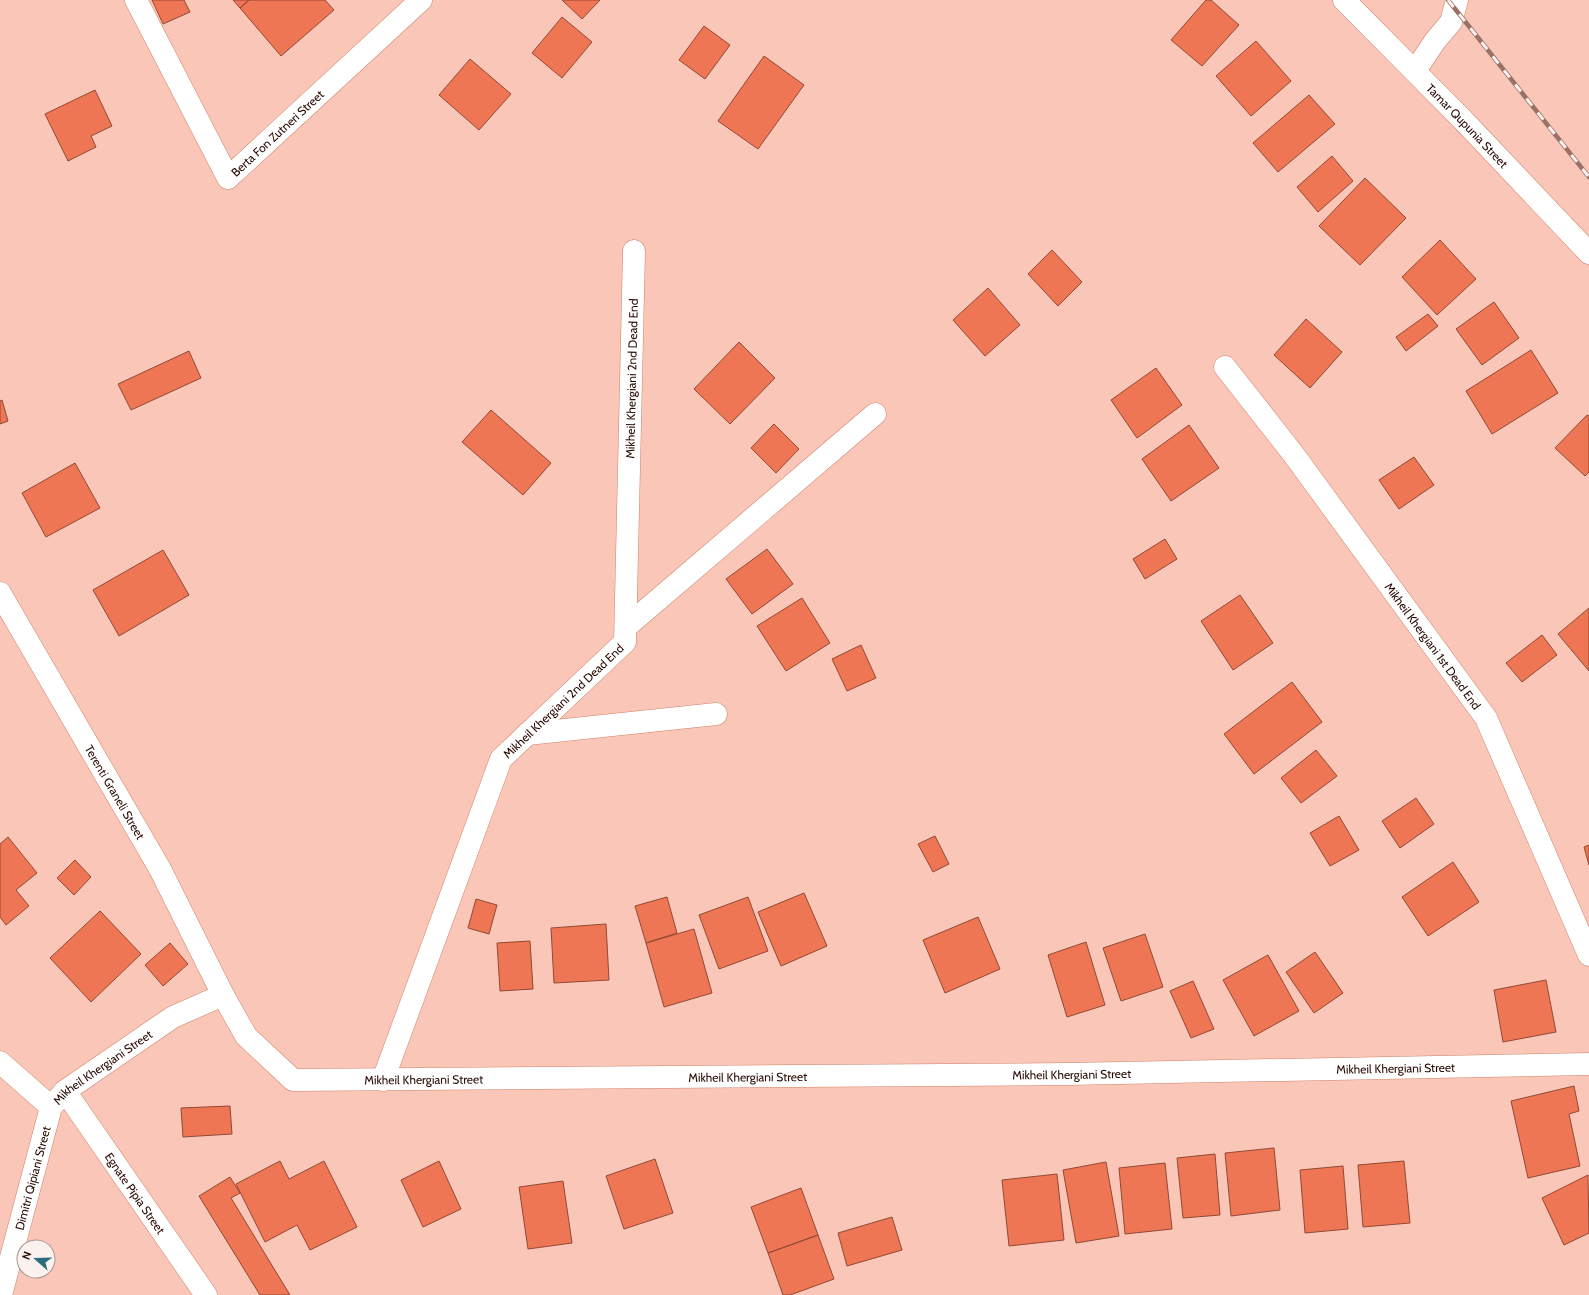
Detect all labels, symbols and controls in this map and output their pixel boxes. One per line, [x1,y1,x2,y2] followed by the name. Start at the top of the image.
[1423,80,1512,171] street label: Tamar Qupunia Street
[228,86,326,179] street label: Berta Fon Zutneri Street
[622,298,640,459] street label: Mikheil Khergiani 2nd Dead End
[1382,579,1485,712] street label: Mikheil Khergiani 1st Dead End
[499,640,626,761] street label: Mikheil Khergiani 2nd Dead End
[82,742,149,842] street label: Terenti Graneli Street
[49,1026,155,1107] street label: Mikheil Khergiani Street
[1336,1059,1455,1076] street label: Mikheil Khergiani Street
[1012,1065,1131,1082] street label: Mikheil Khergiani Street
[688,1069,807,1084] street label: Mikheil Khergiani Street
[364,1071,483,1087] street label: Mikheil Khergiani Street
[11,1124,53,1232] street label: Dimitri Qipiani Street
[102,1149,169,1237] street label: Egnate Pipia Street
[16,1239,56,1279] north arrow
[19,1250,35,1262] text: N

